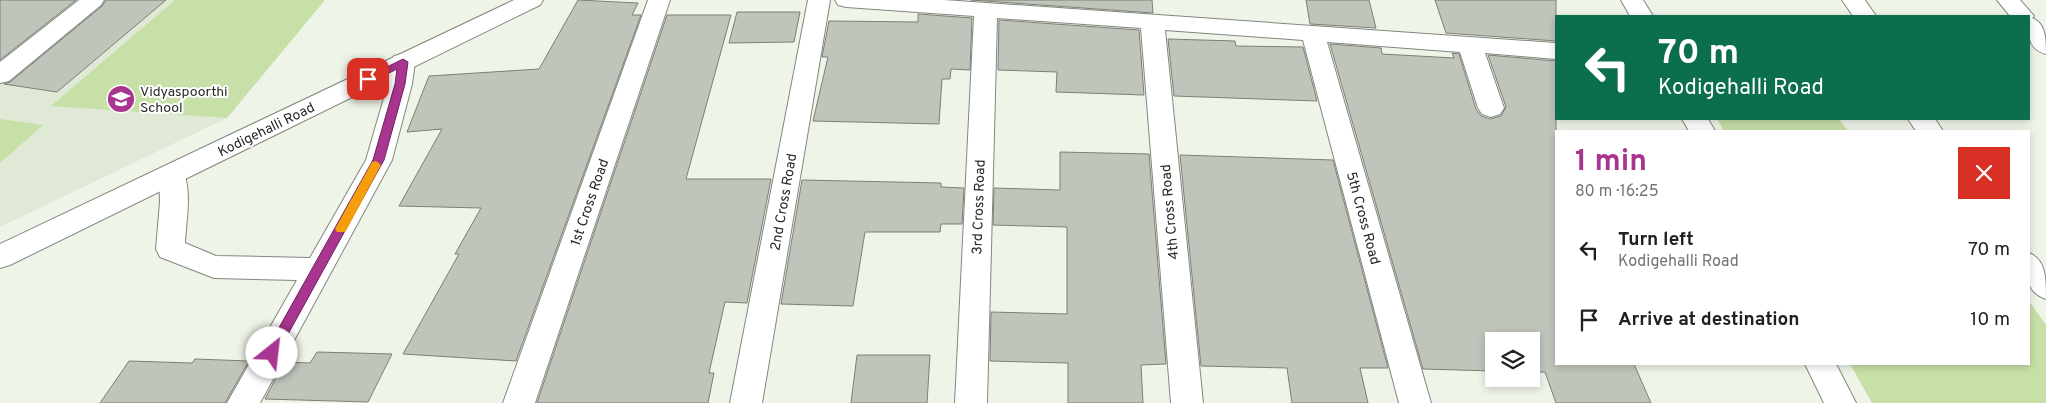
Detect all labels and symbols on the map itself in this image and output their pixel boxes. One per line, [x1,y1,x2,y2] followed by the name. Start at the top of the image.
[347,58,389,100] pin
[106,84,136,114] school or university icon: Vidyaspoorthi School
[140,84,228,117] place label: Vidyaspoorthi School
[215,100,318,161] street label: Kodigehalli Road
[768,152,801,252] street label: 2nd Cross Road
[568,157,613,248] street label: 1st Cross Road
[969,159,990,255] street label: 3rd Cross Road
[1158,164,1183,260] street label: 4th Cross Road
[1342,170,1383,267] street label: 5th Cross Road
[245,326,297,378] position arrow

